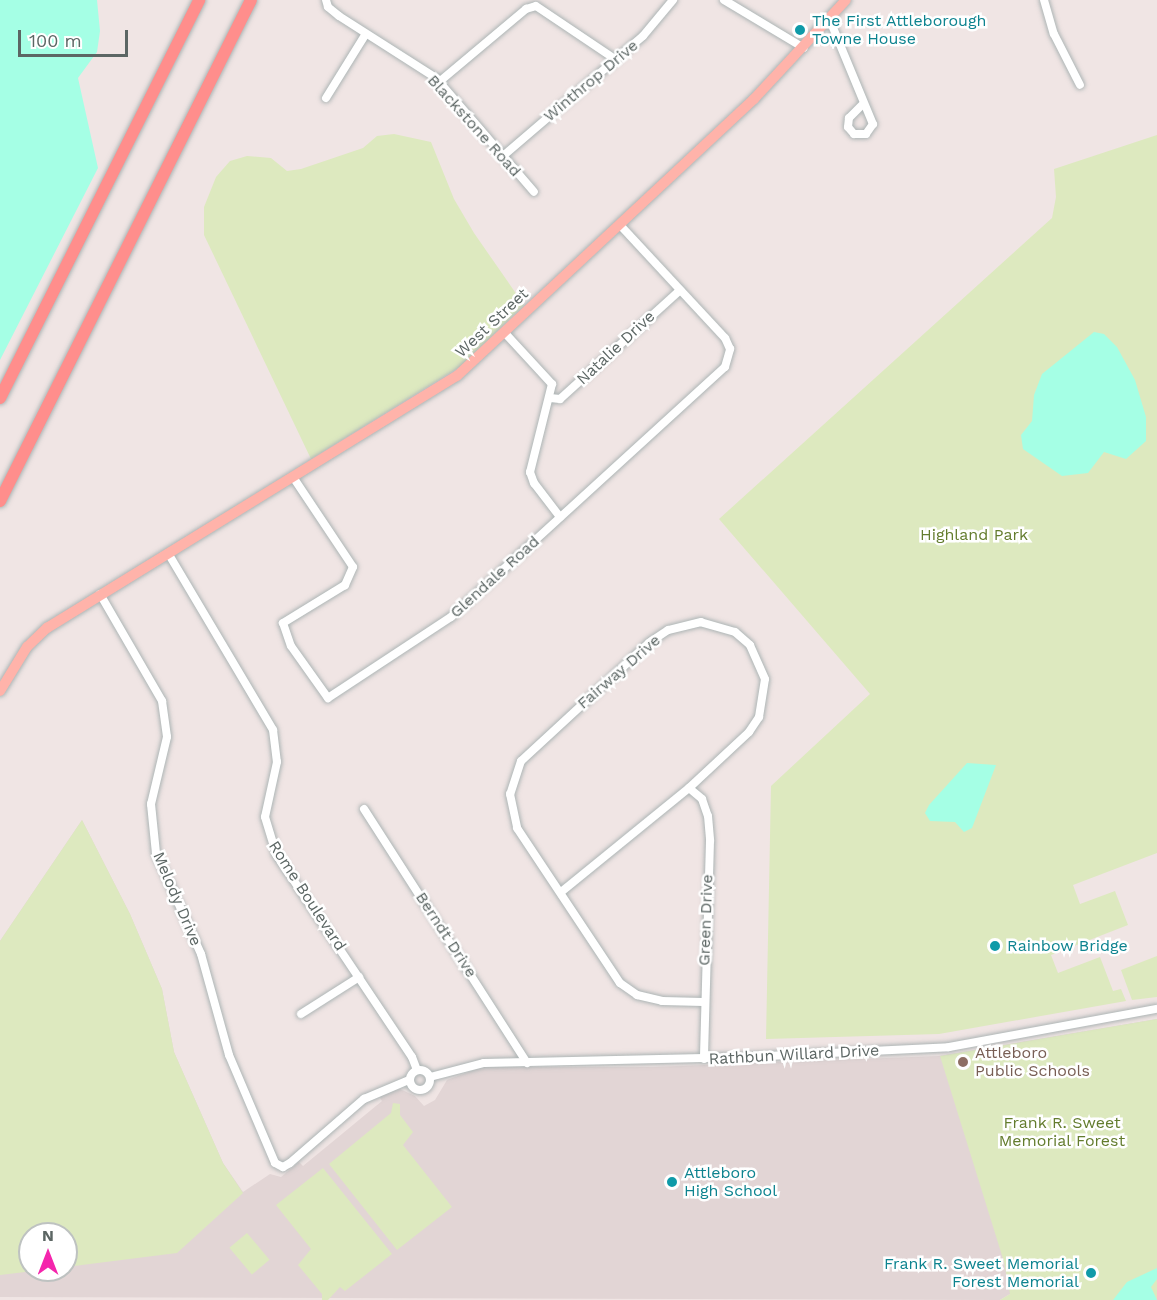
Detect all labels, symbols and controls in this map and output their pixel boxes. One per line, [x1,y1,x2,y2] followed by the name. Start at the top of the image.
[812,11,987,49] place label: The First Attleborough Towne House
[21,18,130,56] scale bar
[793,23,807,37] marker: The First Attleborough Towne House
[29,30,82,51] text: 100 m
[540,36,642,126] street label: Winthrop Drive
[423,71,525,181] street label: Blackstone Road
[452,284,532,362] street label: West Street
[573,307,659,389] street label: Natalie Drive
[920,525,1028,545] park label: Highland Park
[446,532,544,622] street label: Glendale Road
[573,631,665,713] street label: Fairway Drive
[264,837,350,955] street label: Rome Boulevard
[148,849,206,949] street label: Melody Drive
[695,874,717,966] street label: Green Drive
[411,889,481,981] street label: Berndt Drive
[1007,936,1128,956] place label: Rainbow Bridge
[988,939,1002,953] marker: Rainbow Bridge
[708,1041,880,1069] street label: Rathbun Willard Drive
[975,1043,1090,1081] place label: Attleboro Public Schools
[956,1055,970,1069] marker: Attleboro Public Schools
[999,1113,1125,1151] park label: Frank R. Sweet Memorial Forest
[684,1163,777,1201] place label: Attleboro High School
[665,1175,679,1189] marker: Attleboro High School
[18,1222,78,1282] north arrow
[42,1226,54,1245] text: N
[884,1254,1079,1292] place label: Frank R. Sweet Memorial Forest Memorial
[1084,1266,1098,1280] marker: Frank R. Sweet Memorial Forest Memorial

